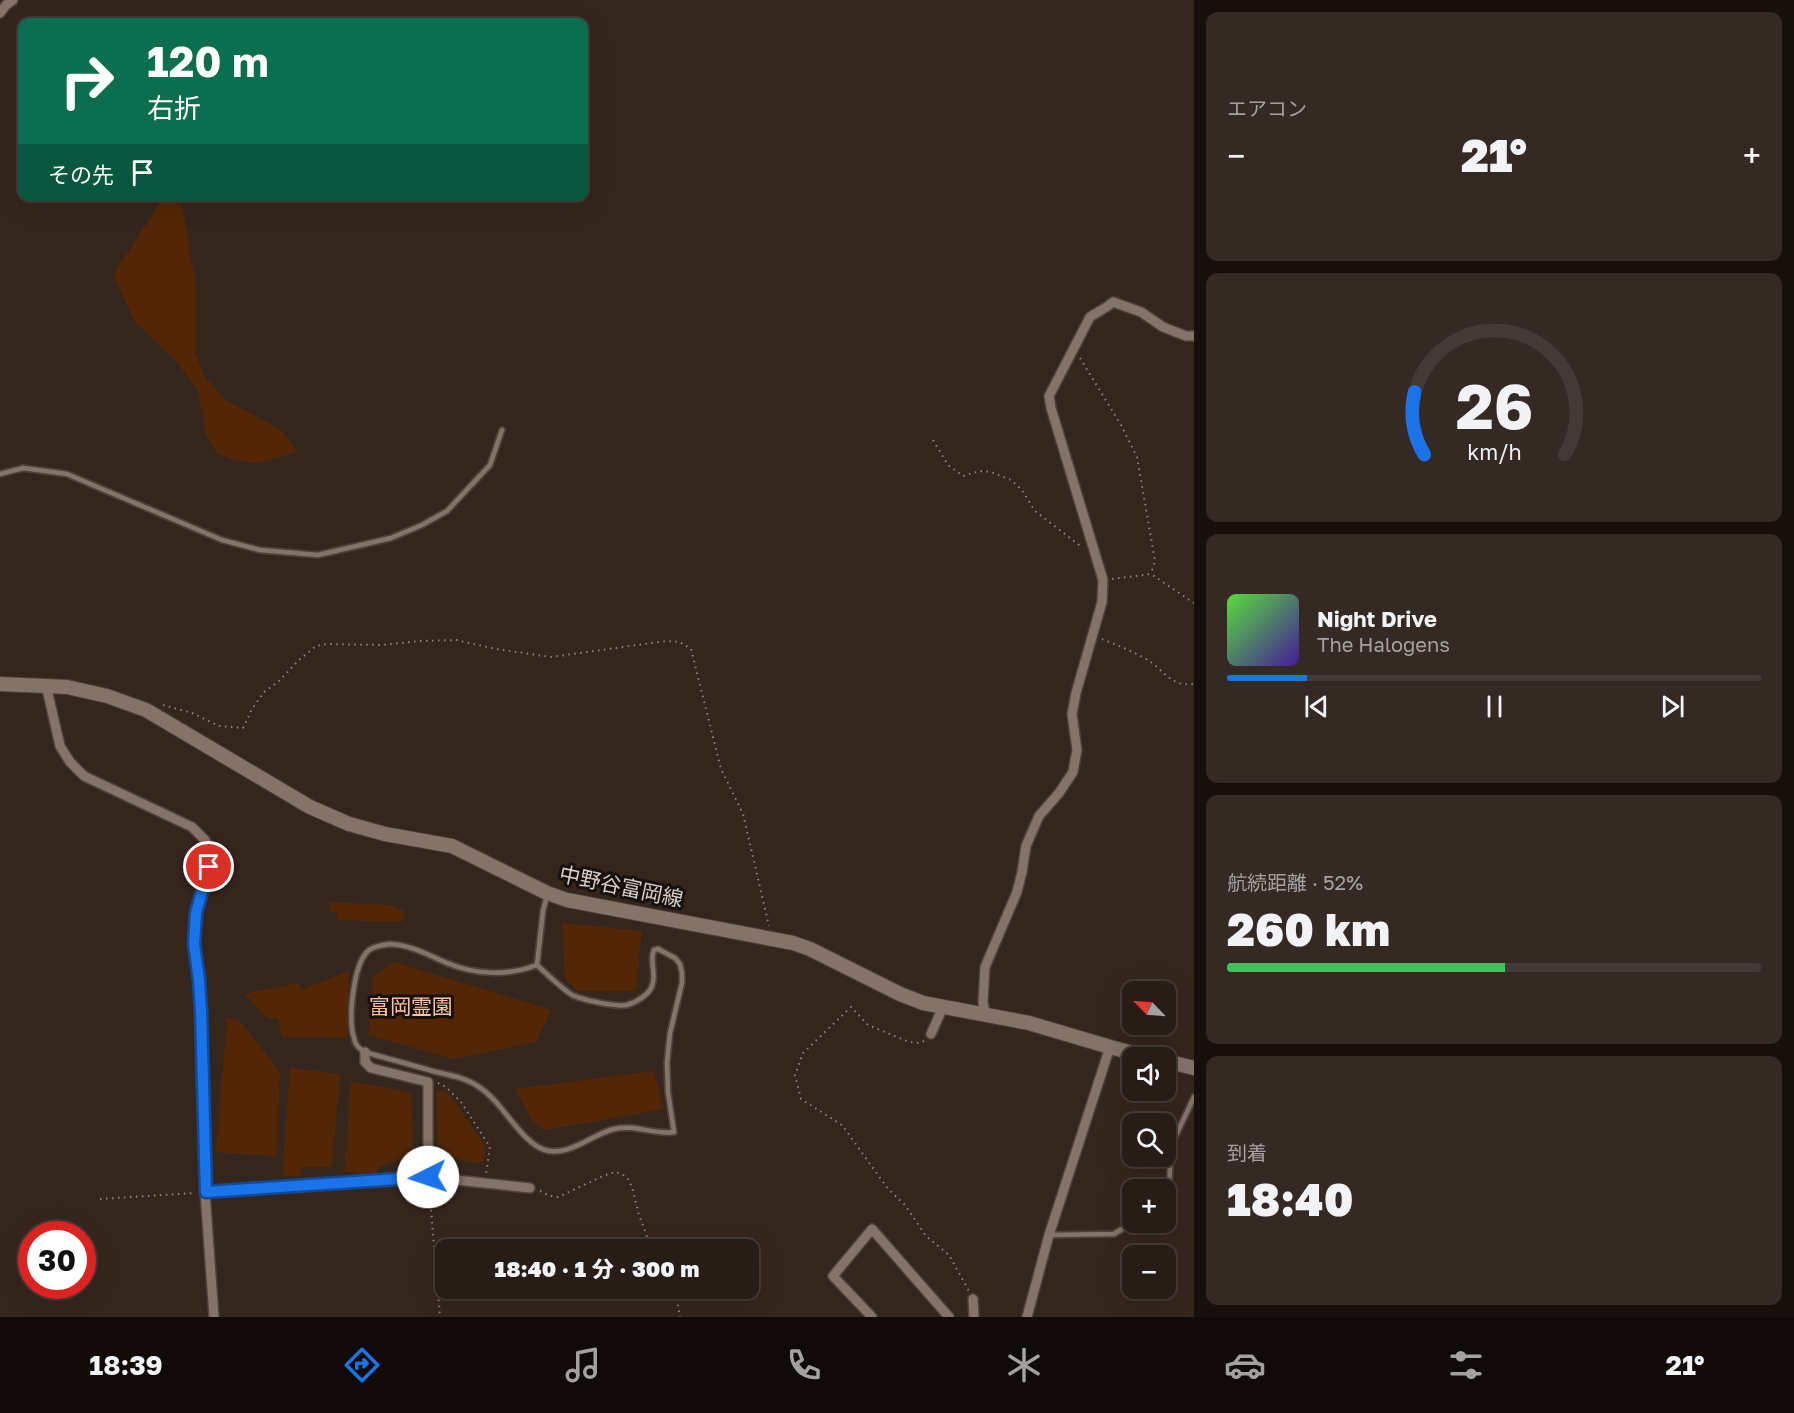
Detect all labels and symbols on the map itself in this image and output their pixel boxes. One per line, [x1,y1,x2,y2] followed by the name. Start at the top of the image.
[183,841,234,892] pin
[557,860,686,912] street label: 中野谷富岡線
[1122,981,1176,1035] north arrow
[369,993,453,1019] park label: 富岡霊園
[396,1145,460,1209] position arrow
[18,1221,96,1299] speed limit sign: 30

